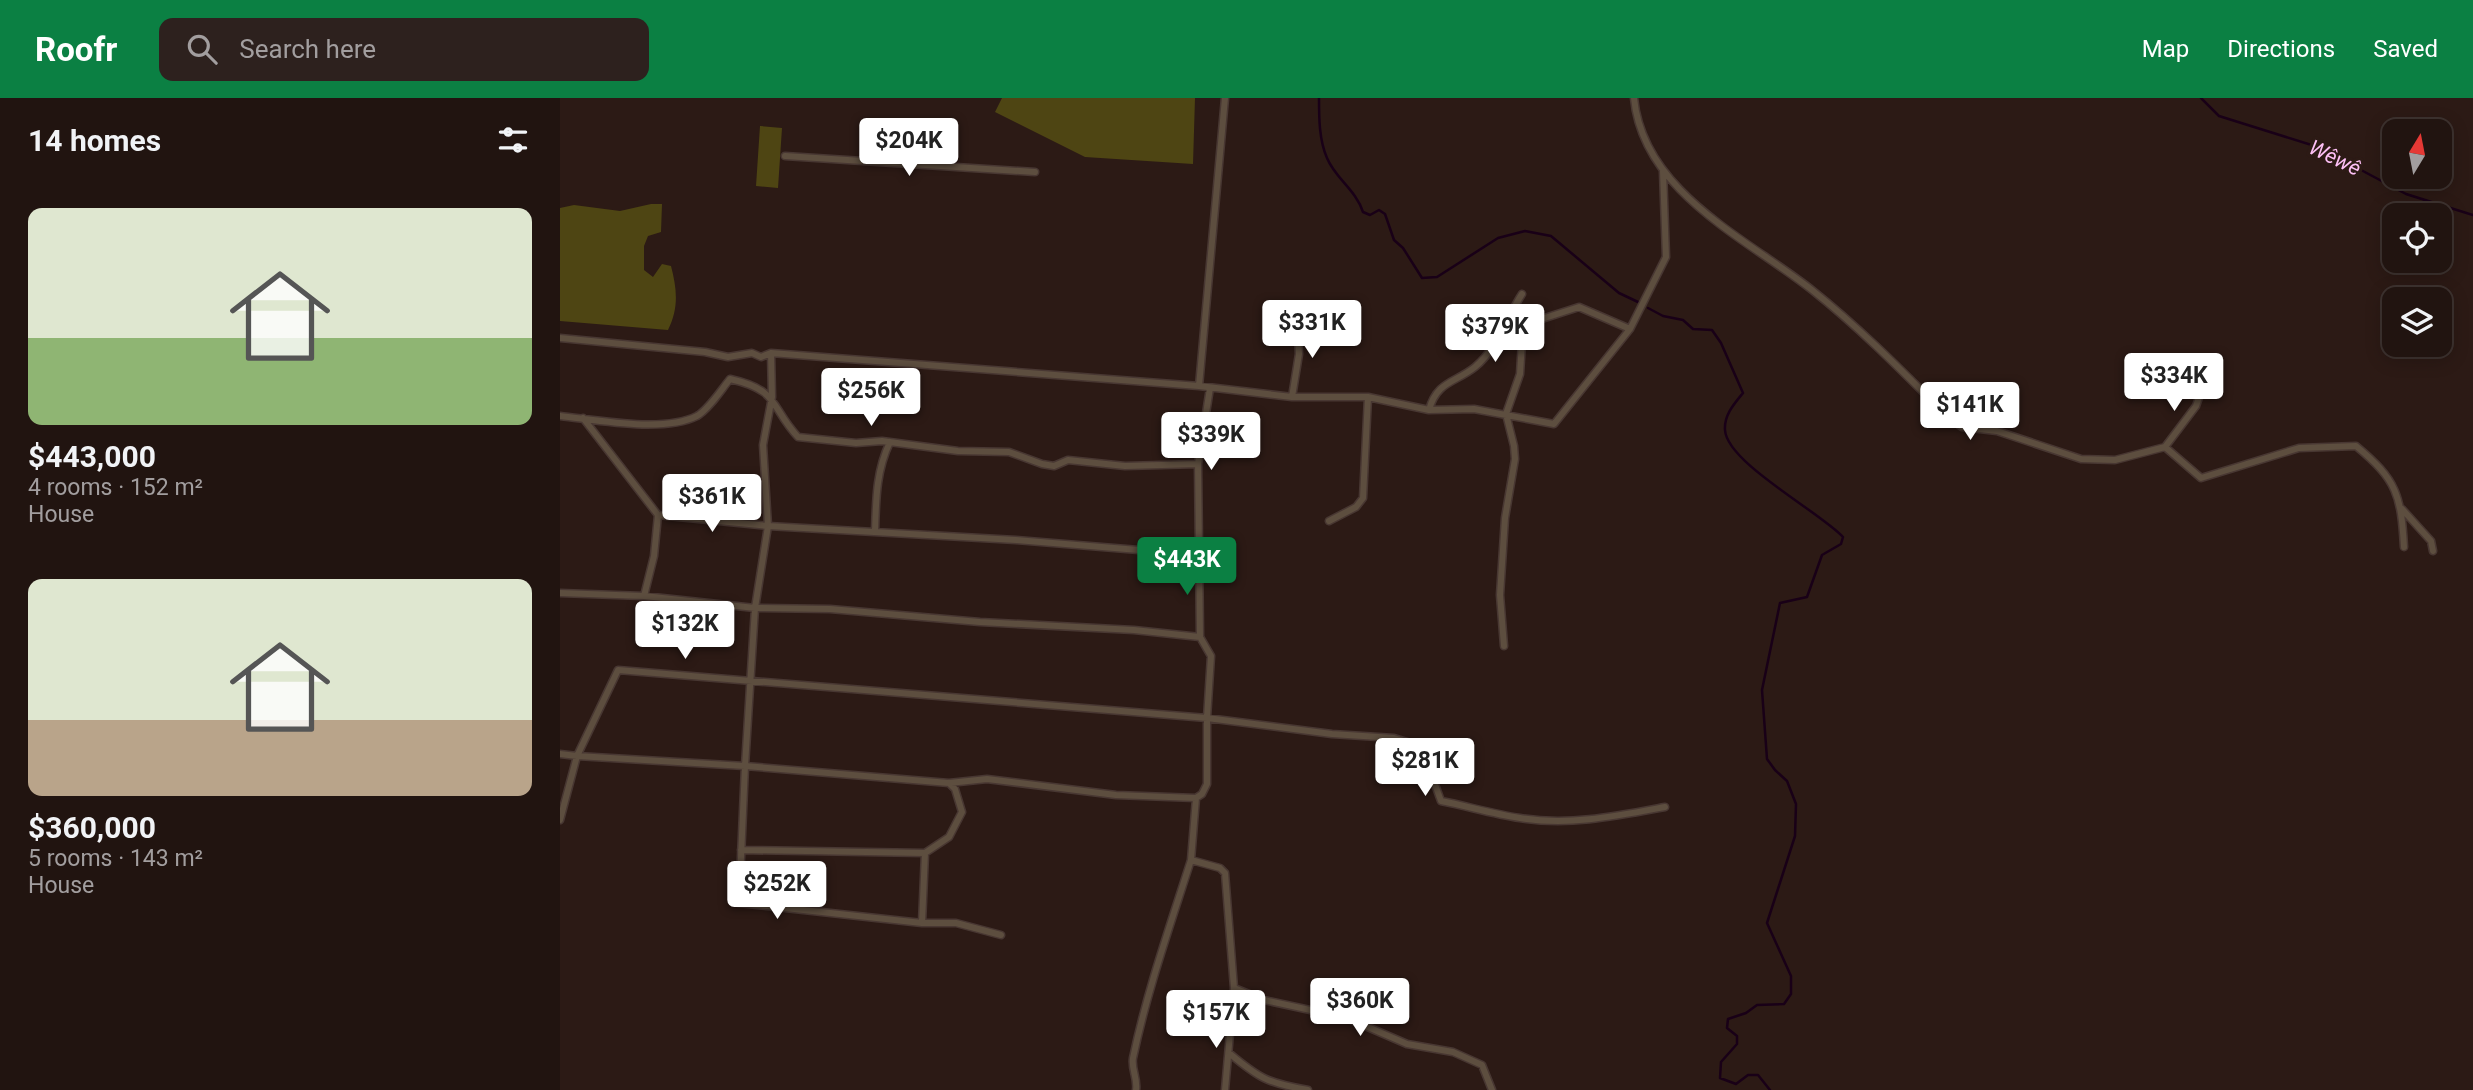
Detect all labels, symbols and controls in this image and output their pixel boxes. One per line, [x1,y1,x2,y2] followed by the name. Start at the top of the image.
[159,18,649,81] search box
[35,30,117,69] text: Roofr
[183,30,221,68] icon: search
[239,34,376,64] text: Search here
[2142,35,2189,63] text: Map
[2227,35,2335,63] text: Directions
[2373,35,2438,63] text: Saved
[860,118,958,178] pin: $204K
[2382,119,2452,189] north arrow
[2382,119,2452,357] map controls
[494,121,532,159] icon: filters
[28,123,161,158] text: 14 homes
[875,127,943,154] text: $204K
[2305,135,2365,181] water label: Wêwê
[2382,203,2452,273] button: locate
[217,253,343,379] icon: home
[2382,287,2452,357] button: layers
[1263,300,1361,360] pin: $331K
[1446,304,1544,364] pin: $379K
[1278,309,1346,336] text: $331K
[1461,313,1529,340] text: $379K
[2125,354,2223,413] pin: $334K
[2140,362,2208,389] text: $334K
[822,368,920,428] pin: $256K
[837,377,905,404] text: $256K
[1921,382,2019,442] pin: $141K
[1936,391,2004,418] text: $141K
[1162,412,1260,472] pin: $339K
[1177,421,1245,448] text: $339K
[28,439,156,474] text: $443,000
[28,474,203,501] text: 4 rooms · 152 m²
[663,474,761,534] pin: $361K
[678,483,746,510] text: $361K
[28,501,94,528] text: House
[1138,538,1236,597] pin: $443K
[1153,546,1221,573] text: $443K
[636,602,734,661] pin: $132K
[651,610,719,637] text: $132K
[217,624,343,750] icon: home
[1376,738,1474,798] pin: $281K
[1391,747,1459,774] text: $281K
[28,810,156,845] text: $360,000
[28,845,203,872] text: 5 rooms · 143 m²
[728,862,826,921] pin: $252K
[743,870,811,897] text: $252K
[28,872,94,899] text: House
[1311,978,1409,1038] pin: $360K
[1326,987,1394,1014] text: $360K
[1167,990,1265,1050] pin: $157K
[1182,999,1250,1026] text: $157K

